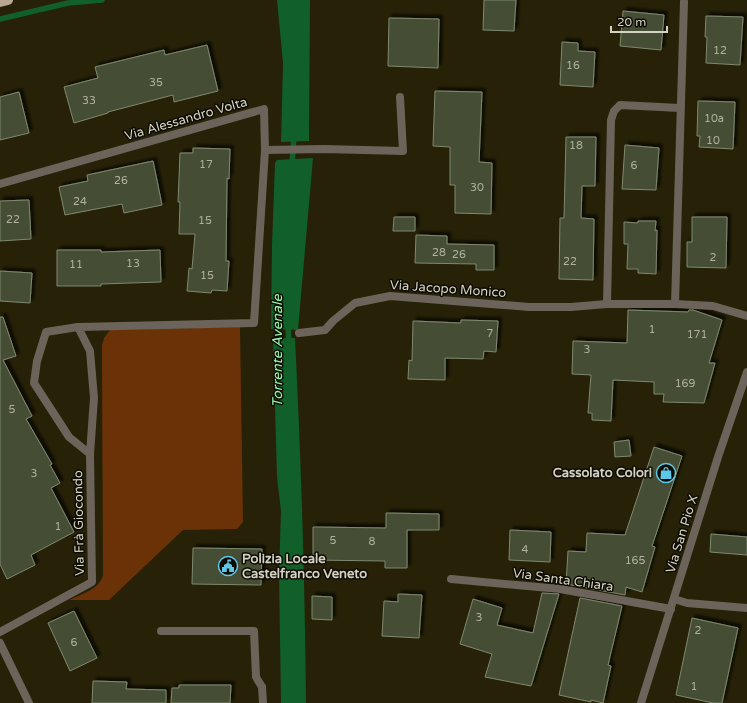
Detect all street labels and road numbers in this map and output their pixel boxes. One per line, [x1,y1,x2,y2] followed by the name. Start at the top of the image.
[123,94,249,144] street label: Via Alessandro Volta
[389,277,507,301] street label: Via Jacopo Monico
[70,470,88,576] street label: Via Frà Giocondo
[662,493,702,575] street label: Via San Pio X
[512,565,614,595] street label: Via Santa Chiara

